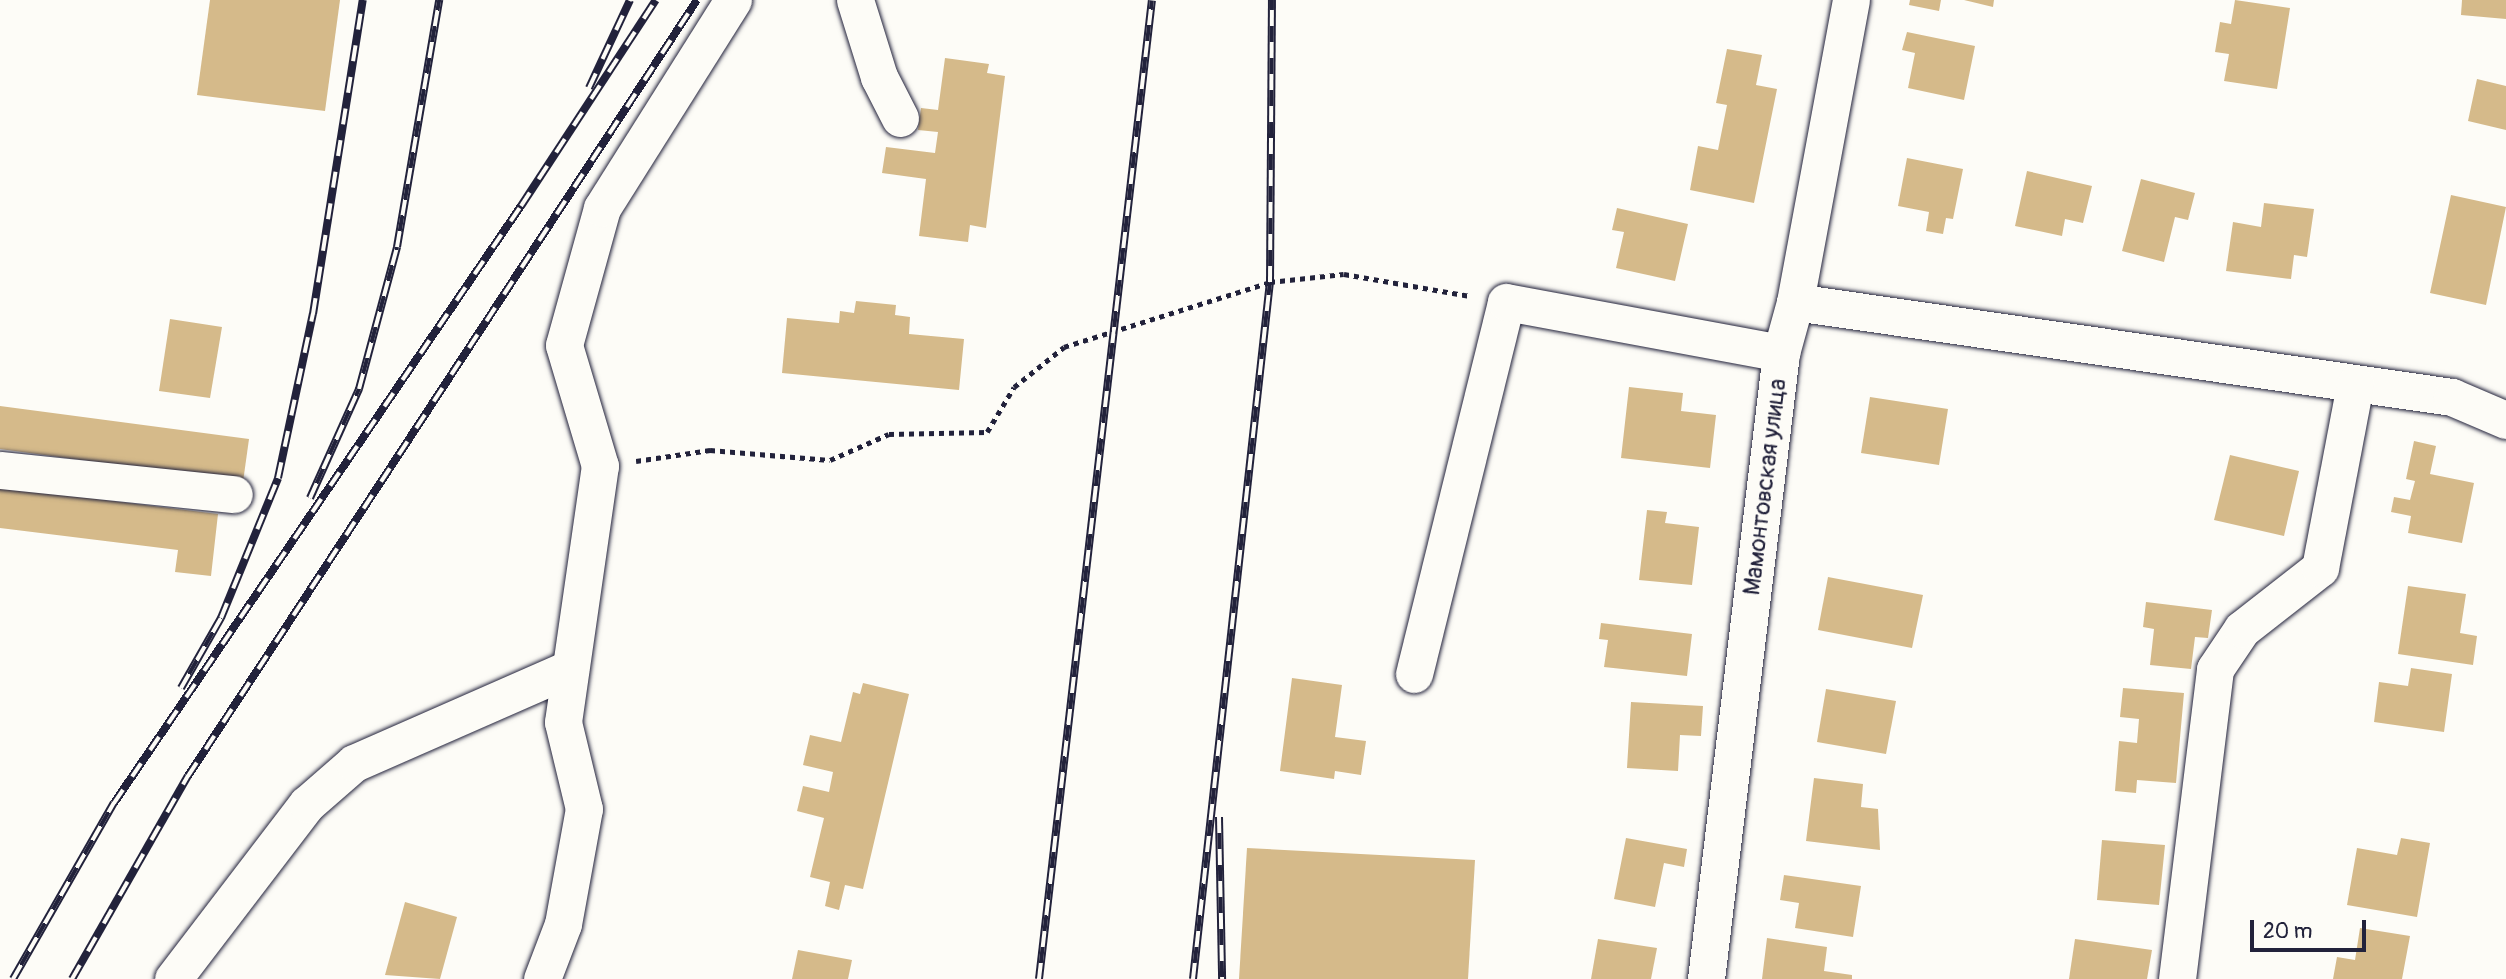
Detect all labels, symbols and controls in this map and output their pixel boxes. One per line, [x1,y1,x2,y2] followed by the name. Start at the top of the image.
[1737,377,1793,597] street label: Мамонтовская улица
[2254,906,2370,950] scale bar
[2263,918,2312,945] text: 20 m

